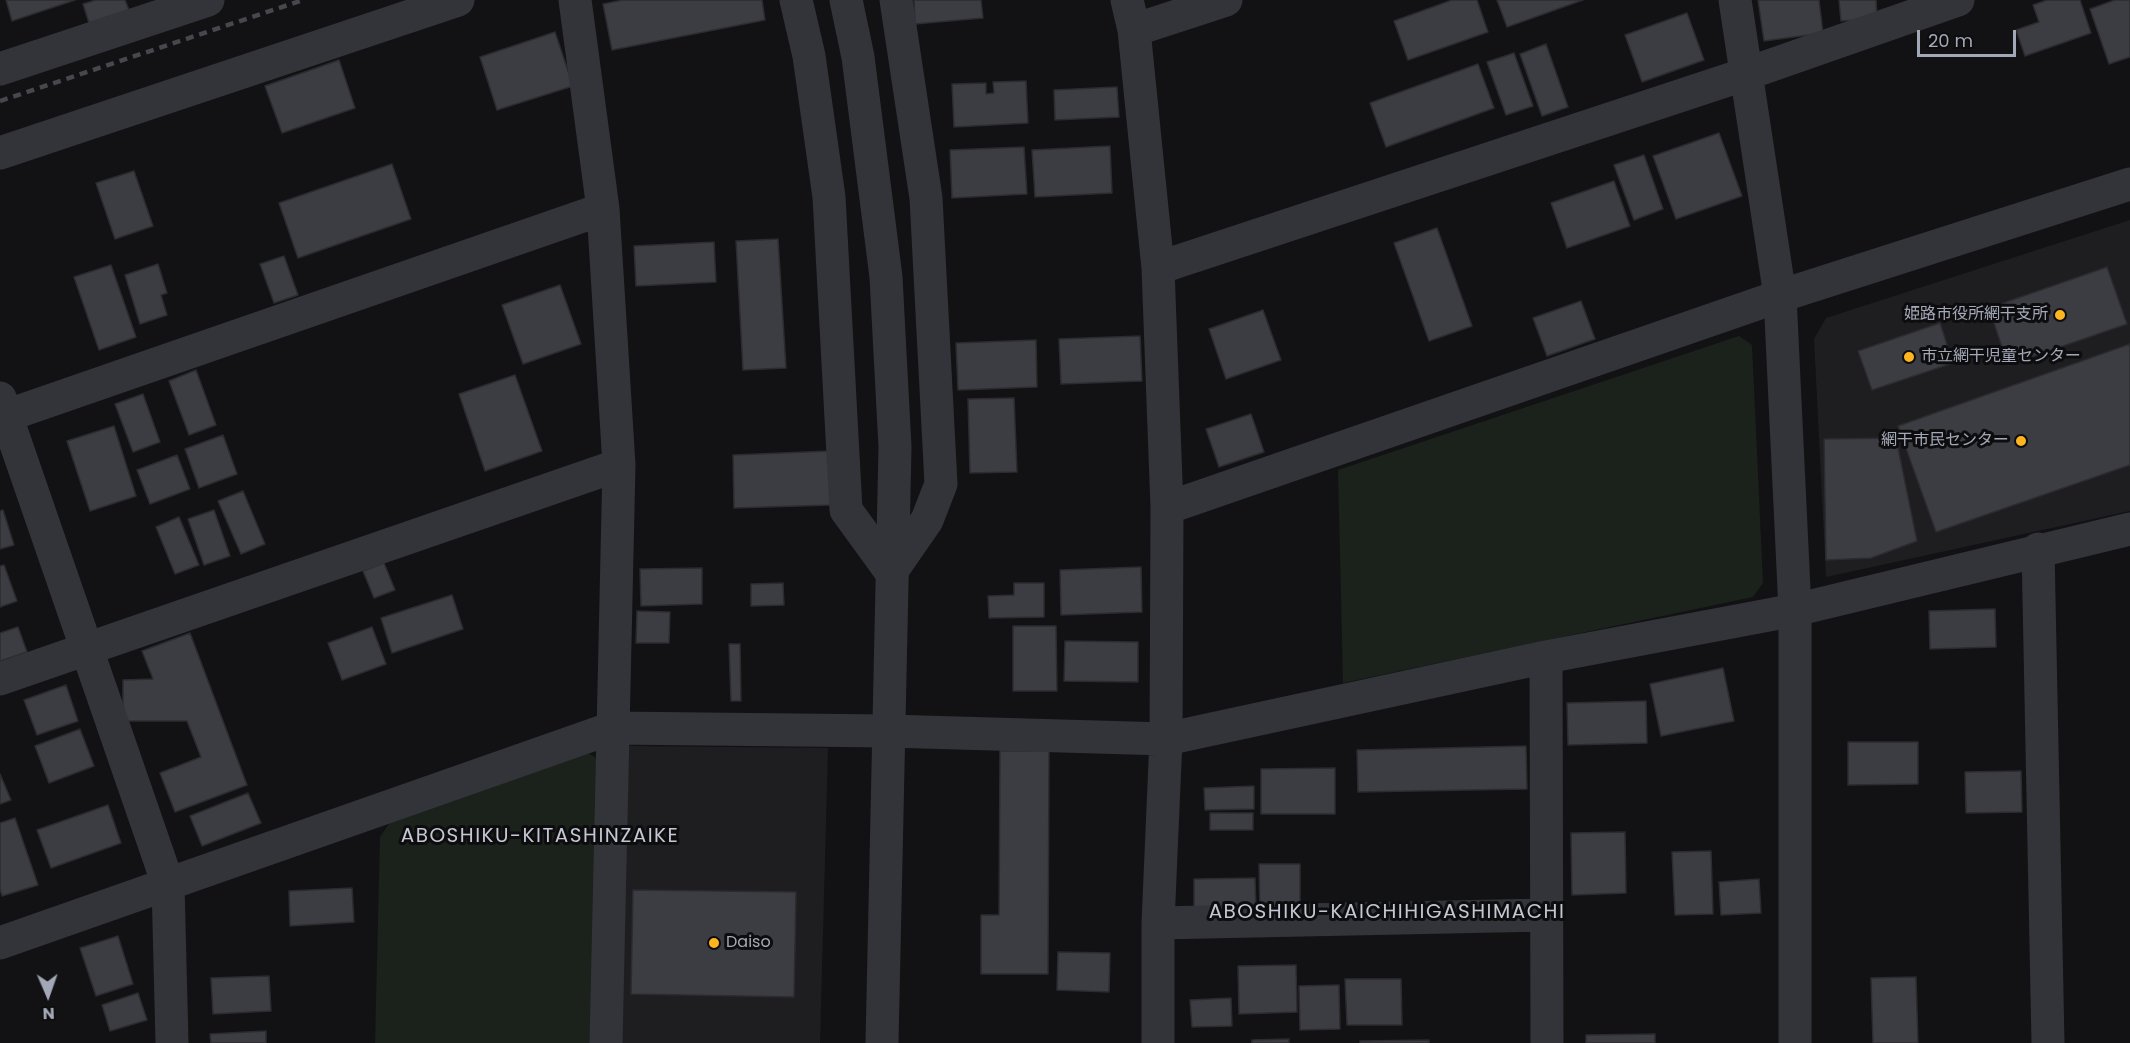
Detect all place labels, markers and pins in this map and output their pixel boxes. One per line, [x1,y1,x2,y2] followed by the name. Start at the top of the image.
[1904,305,2048,325] place label: 姫路市役所網干支所
[2053,308,2067,322] marker: 姫路市役所網干支所
[1921,347,2081,367] place label: 市立網干児童センター
[1902,350,1916,364] marker: 市立網干児童センター
[1881,431,2009,451] place label: 網干市民センター
[2014,434,2028,448] marker: 網干市民センター
[726,933,771,953] place label: Daiso
[707,936,721,950] marker: Daiso

